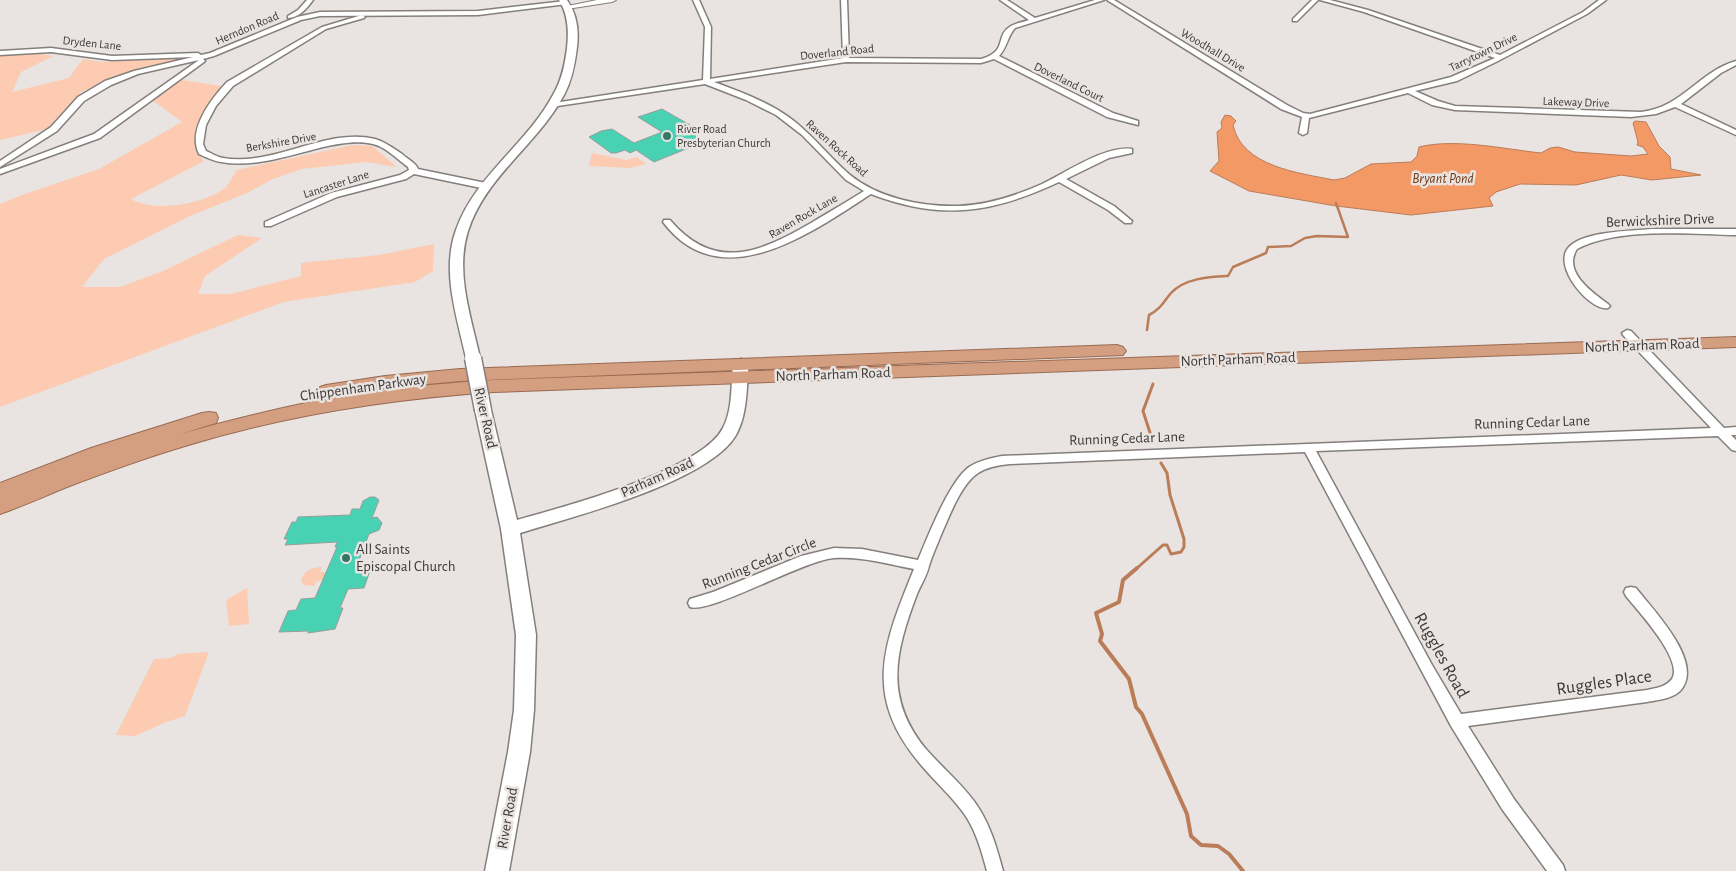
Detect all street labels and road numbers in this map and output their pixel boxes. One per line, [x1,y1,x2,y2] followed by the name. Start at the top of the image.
[214,9,280,47] street label: Herndon Road
[1179,26,1247,74] street label: Woodhall Drive
[1447,30,1519,75] street label: Tarrytown Drive
[62,34,122,53] street label: Dryden Lane
[799,42,875,62] street label: Doverland Road
[1032,60,1106,104] street label: Doverland Court
[1542,95,1610,110] street label: Lakeway Drive
[804,117,870,179] street label: Raven Rock Road
[245,130,317,154] street label: Berkshire Drive
[302,168,370,200] street label: Lancaster Lane
[767,192,839,240] street label: Raven Rock Lane
[1605,211,1715,230] street label: Berwickshire Drive
[1584,336,1700,355] street label: North Parham Road
[1180,350,1296,369] street label: North Parham Road
[775,365,891,384] street label: North Parham Road
[299,371,428,404] street label: Chippenham Parkway
[471,386,500,450] street label: River Road
[1474,413,1590,432] street label: Running Cedar Lane
[1069,429,1185,448] street label: Running Cedar Lane
[619,455,696,500] street label: Parham Road
[700,535,818,592] street label: Running Cedar Circle
[1410,610,1472,701] street label: Ruggles Road
[1555,667,1653,699] street label: Ruggles Place
[495,786,520,850] street label: River Road

